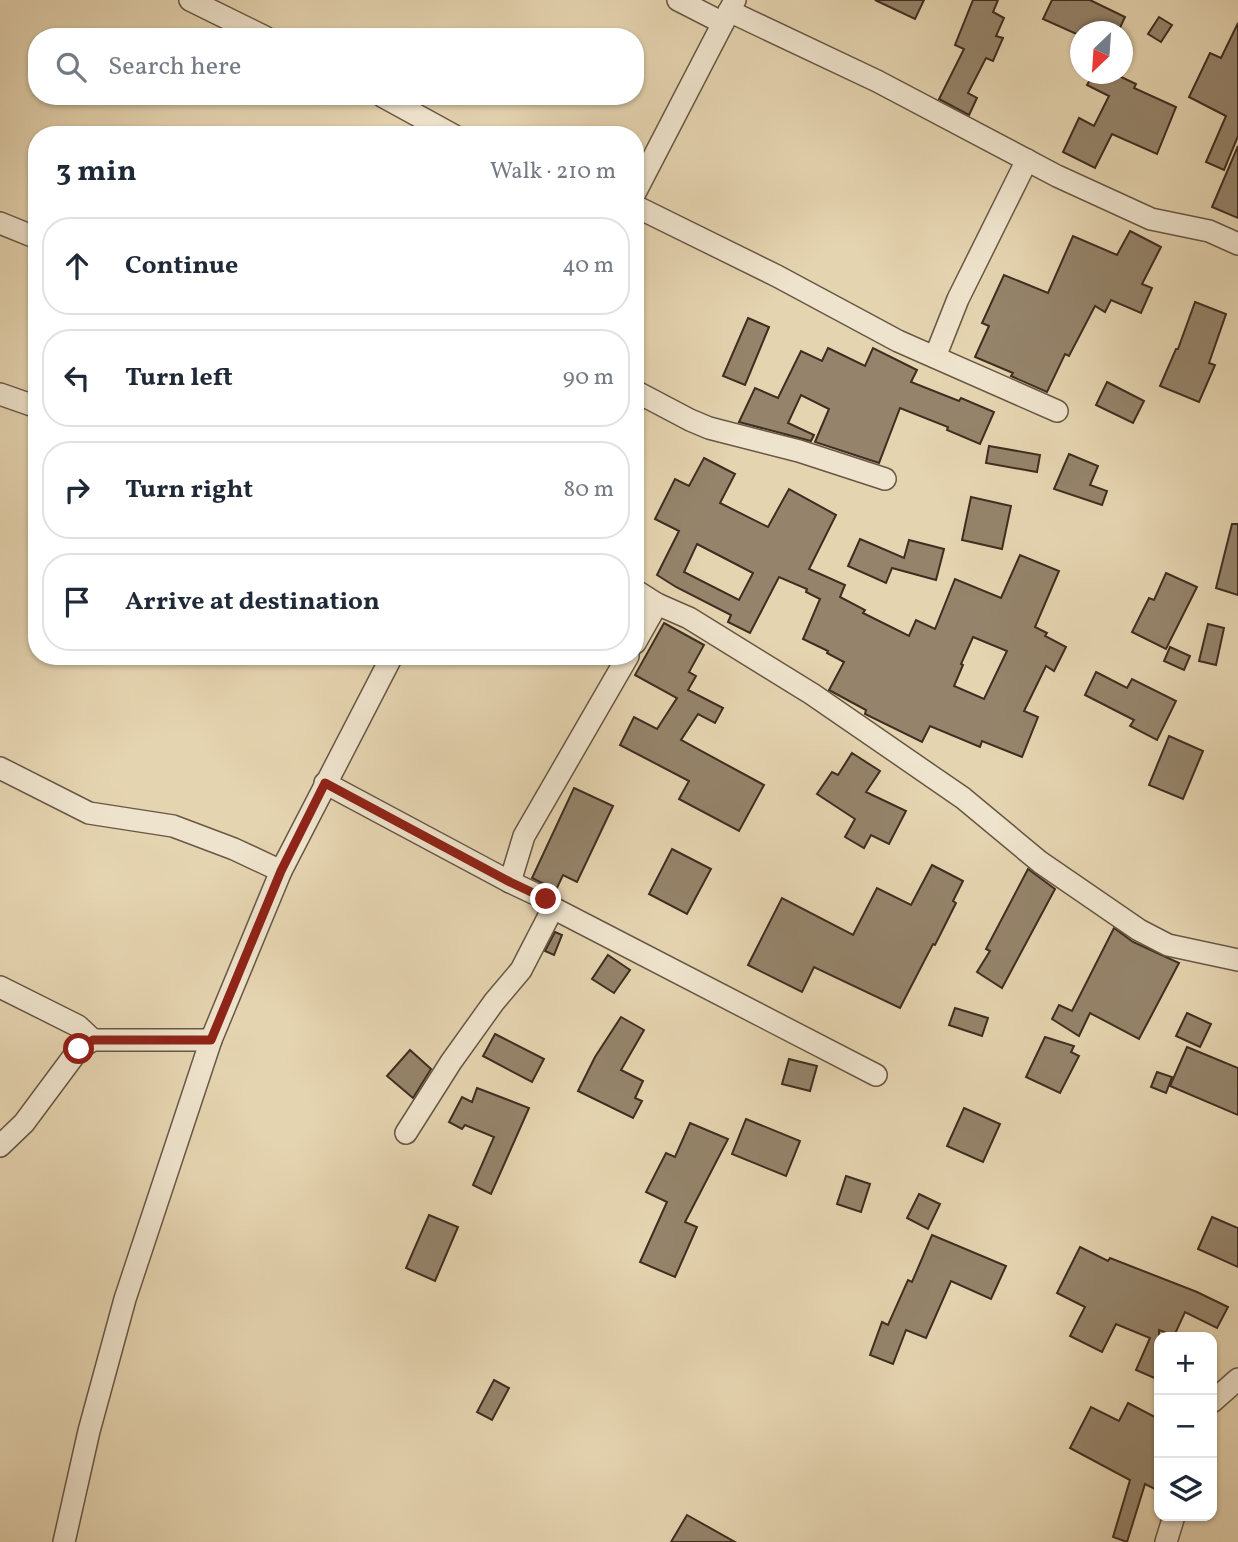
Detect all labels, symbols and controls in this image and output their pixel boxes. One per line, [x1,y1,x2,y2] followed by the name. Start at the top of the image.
[1070,21,1133,84] north arrow
[28,28,644,105] search box
[52,48,90,86] icon: search
[108,49,241,85] text: Search here
[56,151,137,193] text: 3 min
[490,156,616,188] text: Walk · 210 m
[58,247,96,285] icon: ahead
[125,248,238,284] text: Continue
[562,250,614,282] text: 40 m
[58,359,96,397] icon: left
[125,360,233,396] text: Turn left
[563,362,614,394] text: 90 m
[58,471,96,509] icon: right
[125,472,253,508] text: Turn right
[564,474,614,506] text: 80 m
[58,583,96,621] icon: arrive
[125,584,380,620] text: Arrive at destination
[530,883,561,914] route end
[63,1033,94,1064] route start
[1154,1332,1217,1521] map controls
[1154,1332,1217,1395] button: +
[1154,1395,1217,1458] button: −
[1154,1458,1217,1521] button: layers

